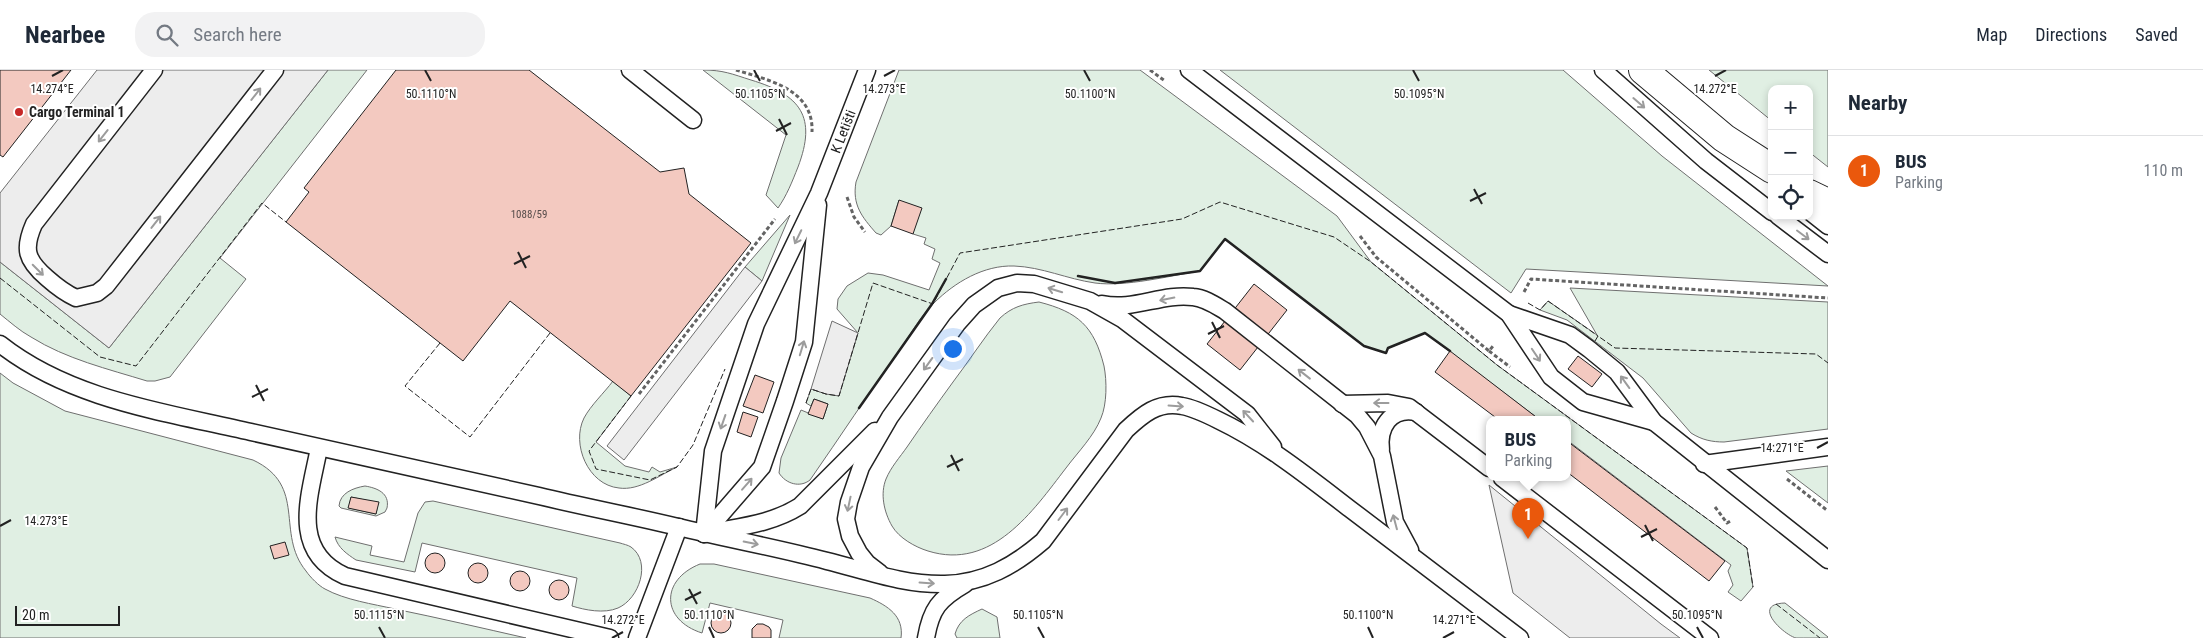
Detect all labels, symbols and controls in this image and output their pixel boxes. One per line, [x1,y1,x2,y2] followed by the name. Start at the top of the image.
[135,12,485,57] search box
[25,21,105,49] text: Nearbee
[153,21,181,49] icon: search
[193,23,282,46] text: Search here
[1976,24,2007,45] text: Map
[2035,24,2107,45] text: Directions
[2135,24,2178,45] text: Saved
[30,82,74,96] text: 14.274°E
[862,82,906,96] text: 14.273°E
[1693,82,1737,96] text: 14.272°E
[1768,85,1813,220] map controls
[1768,85,1813,130] button: +
[406,87,456,101] text: 50.1110°N
[735,87,785,101] text: 50.1105°N
[1065,87,1115,101] text: 50.1100°N
[1394,87,1444,101] text: 50.1095°N
[251,88,262,101] one-way arrow
[1848,91,1907,115] text: Nearby
[1632,97,1645,108] one-way arrow
[29,104,124,120] place label: Cargo Terminal 1
[13,106,25,118] marker: Cargo Terminal 1
[827,107,859,155] street label: K Letišti
[97,129,108,142] one-way arrow
[1768,130,1813,175] button: −
[1895,150,1927,173] text: BUS
[1860,161,1868,180] text: 1
[2144,161,2183,180] text: 110 m
[1895,173,1943,192] text: Parking
[1768,175,1813,220] button: locate
[511,208,547,221] house number: 1088/59
[151,215,161,229] one-way arrow
[793,229,803,244] one-way arrow
[1796,230,1810,240] one-way arrow
[32,264,44,276] one-way arrow
[1048,285,1064,295] one-way arrow
[1159,294,1175,304] one-way arrow
[940,336,966,362] your location
[798,341,807,356] one-way arrow
[1531,347,1541,361] one-way arrow
[923,357,934,370] one-way arrow
[1298,368,1311,379] one-way arrow
[1620,376,1630,390] one-way arrow
[1373,398,1390,408] one-way arrow
[1167,401,1183,410] one-way arrow
[1242,410,1254,423] one-way arrow
[718,414,727,429] one-way arrow
[1486,416,1571,481] popup
[1505,428,1536,451] text: BUS
[1760,441,1804,455] text: 14.271°E
[1505,451,1552,470] text: Parking
[741,477,753,490] one-way arrow
[844,496,853,512] one-way arrow
[1512,498,1544,539] pin: 1
[1058,508,1069,521] one-way arrow
[24,514,68,528] text: 14.273°E
[1390,514,1400,530] one-way arrow
[743,539,759,549] one-way arrow
[918,578,934,588] one-way arrow
[15,603,120,626] scale bar
[22,607,50,623] text: 20 m
[354,608,404,622] text: 50.1115°N
[684,608,734,622] text: 50.1110°N
[1013,608,1063,622] text: 50.1105°N
[1343,608,1393,622] text: 50.1100°N
[1672,608,1722,622] text: 50.1095°N
[601,613,645,627] text: 14.272°E
[1432,613,1476,627] text: 14.271°E

